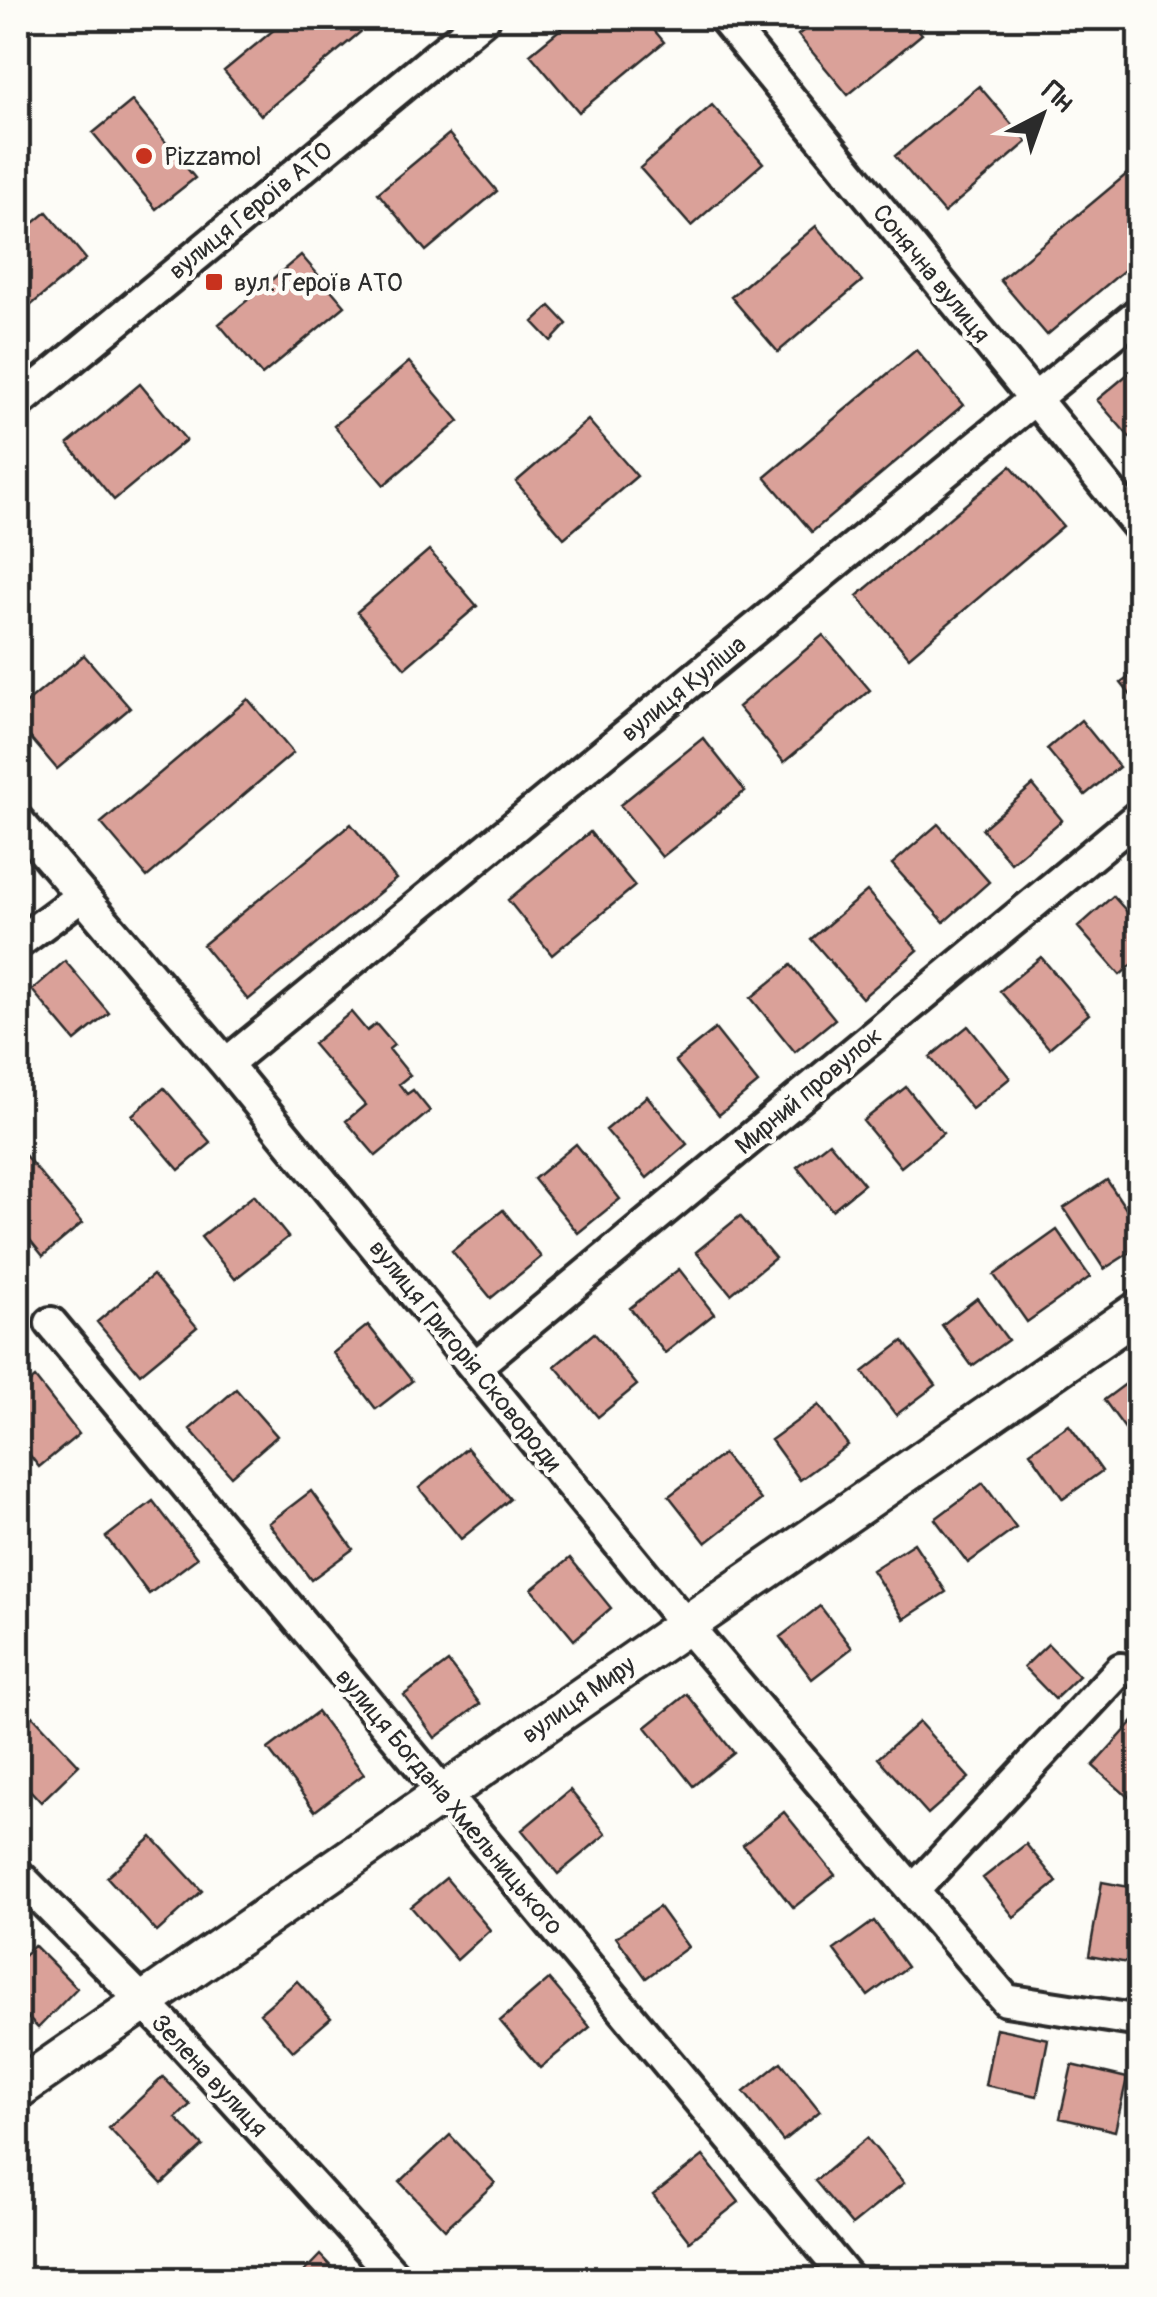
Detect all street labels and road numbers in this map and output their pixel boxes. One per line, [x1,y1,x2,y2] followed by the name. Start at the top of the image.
[163,136,339,287] street label: вулиця Героїв АТО
[865,198,996,350] street label: Сонячна вулиця
[615,629,753,749] street label: вулиця Куліша
[729,1021,889,1162] street label: Мирний провулок
[362,1234,568,1478] street label: вулиця Григорія Сковороди
[516,1650,642,1751] street label: вулиця Миру
[328,1662,569,1941] street label: вулиця Богдана Хмельницького
[144,2008,274,2144] street label: Зелена вулиця

